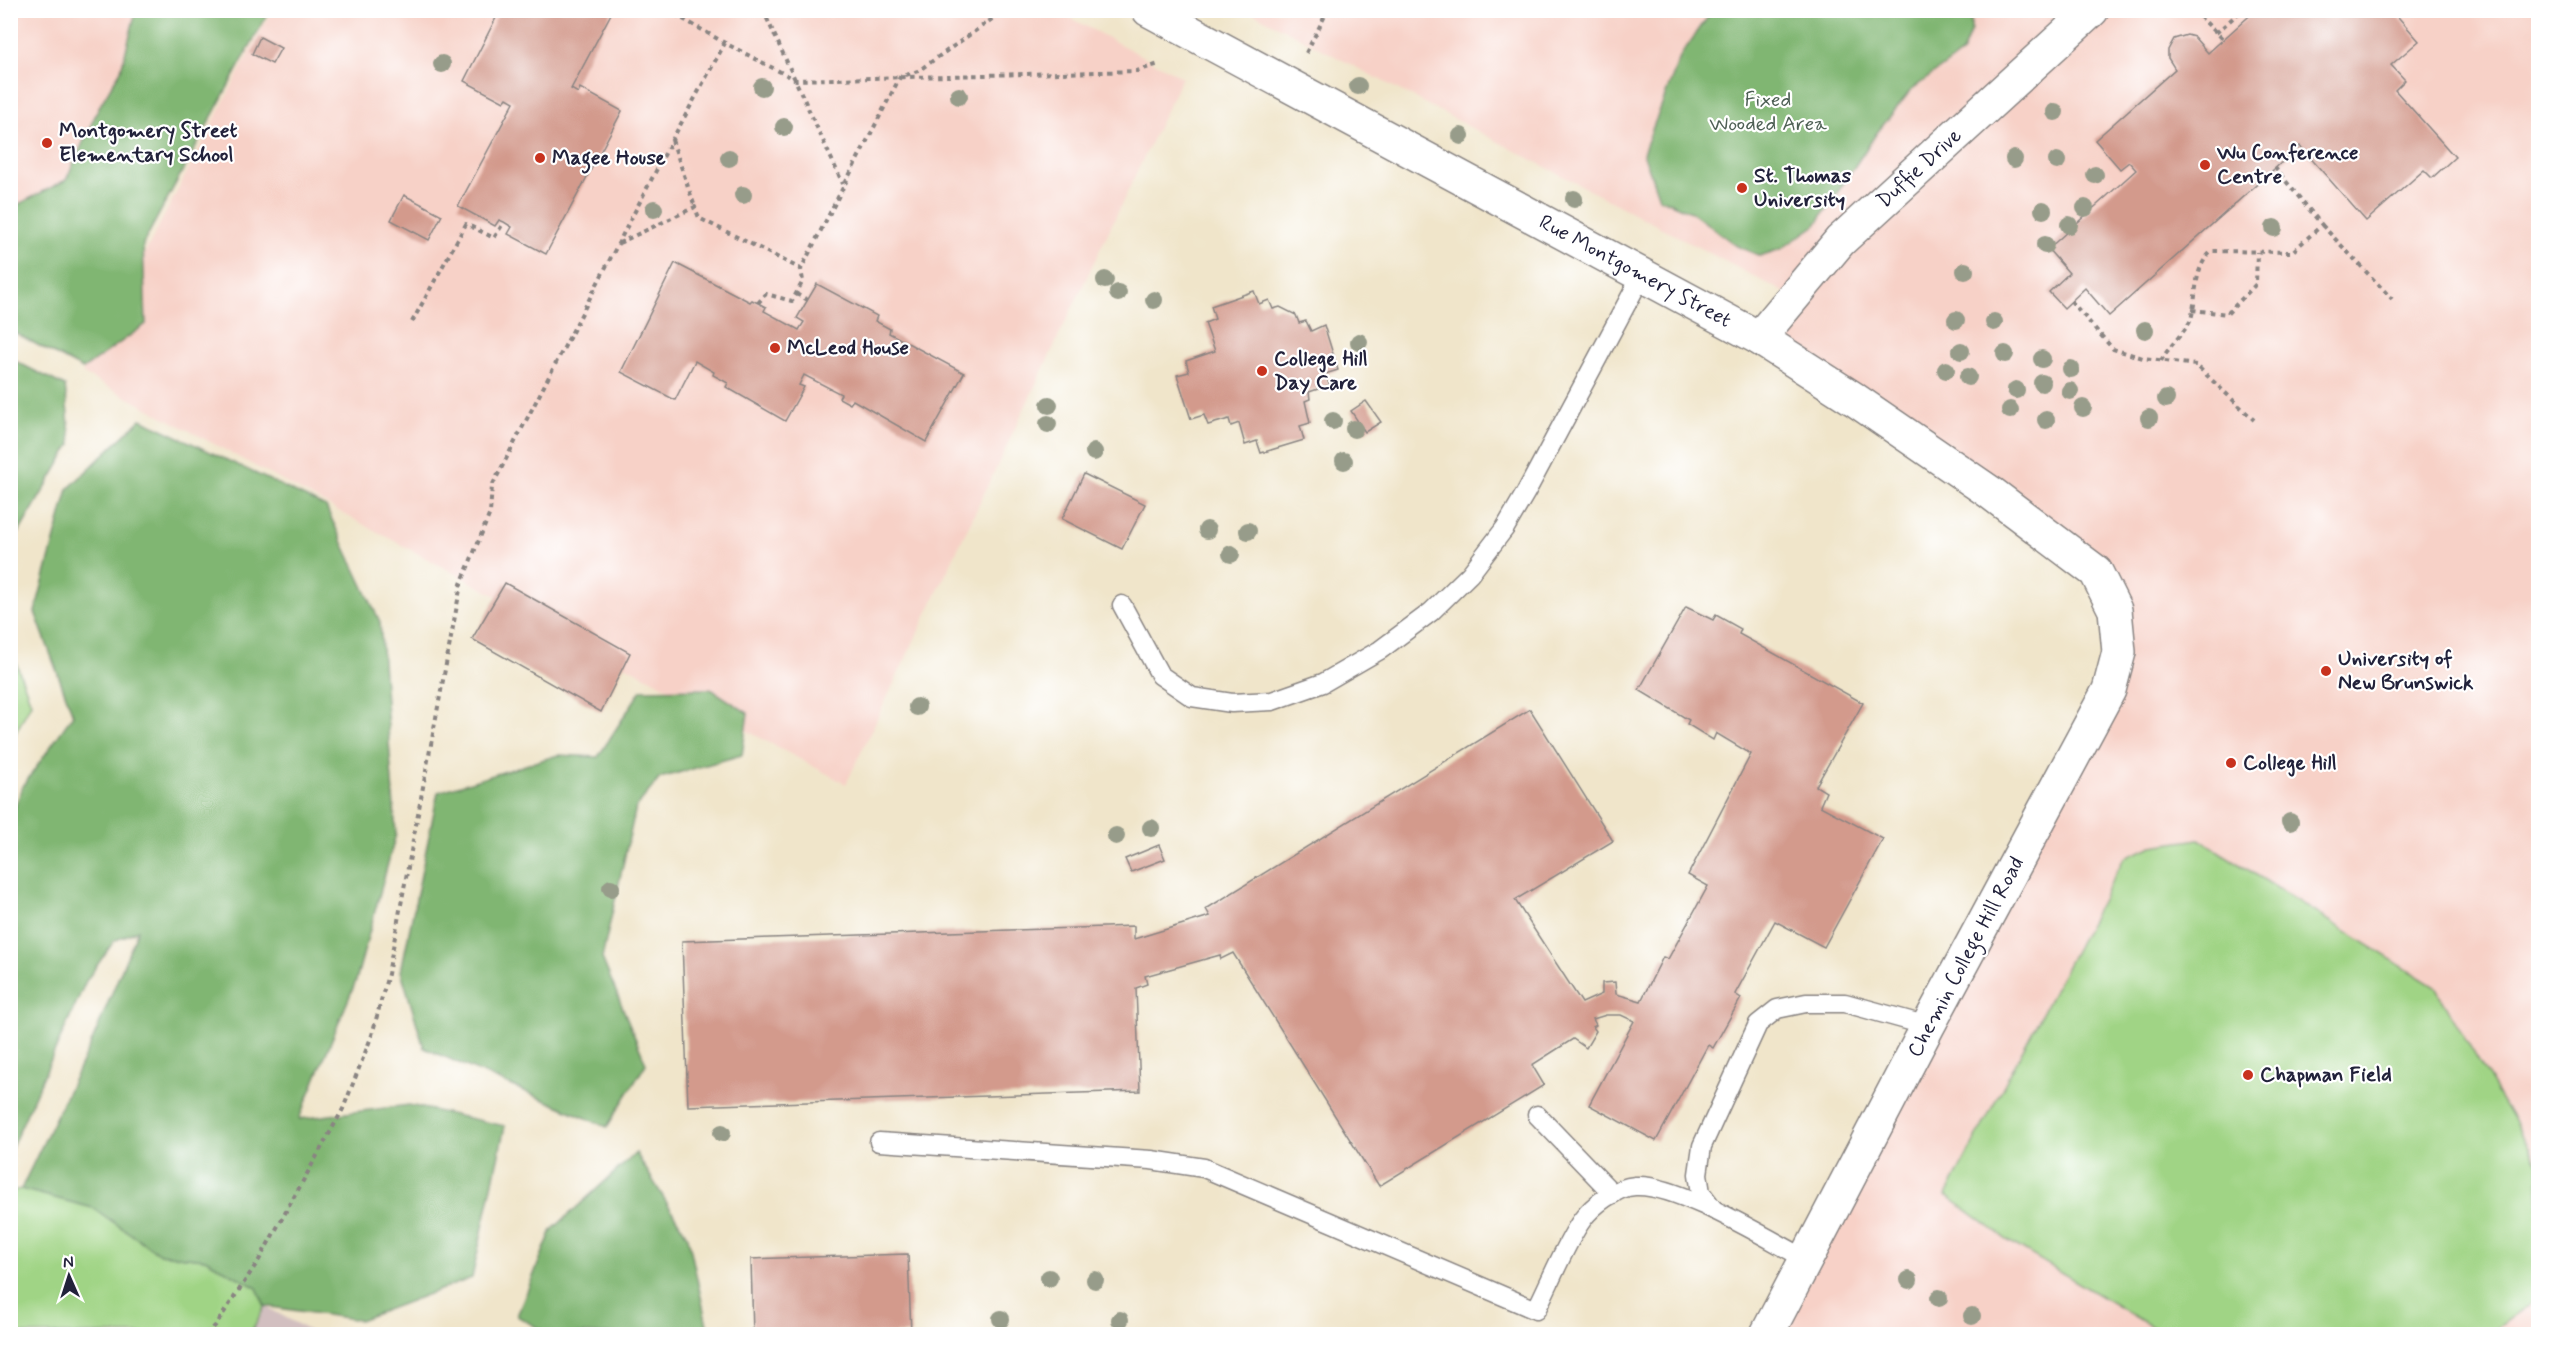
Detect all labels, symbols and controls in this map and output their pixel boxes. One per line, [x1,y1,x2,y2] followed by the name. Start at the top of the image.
[1709,86,1827,138] park label: Fixed Wooded Area
[59,117,237,169] place label: Montgomery Street Elementary School
[1871,122,1968,215] street label: Duffie Drive
[40,136,54,150] marker: Montgomery Street Elementary School
[2216,139,2359,191] place label: Wu Conference Centre
[552,144,666,174] place label: Magee House
[533,151,547,165] marker: Magee House
[2198,158,2212,172] marker: Wu Conference Centre
[1754,162,1852,214] place label: St. Thomas University
[1735,181,1749,195] marker: St. Thomas University
[1534,208,1736,335] street label: Rue Montgomery Street
[787,334,909,362] place label: McLeod House
[768,341,782,355] marker: McLeod House
[1274,345,1368,397] place label: College Hill Day Care
[1255,364,1269,378] marker: College Hill Day Care
[2338,645,2474,697] place label: University of New Brunswick
[2319,664,2333,678] marker: University of New Brunswick
[2243,749,2337,777] place label: College Hill
[2224,756,2238,770] marker: College Hill
[1901,852,2033,1063] street label: Chemin College Hill Road
[2260,1061,2392,1089] place label: Chapman Field
[2241,1068,2255,1082] marker: Chapman Field
[39,1246,99,1306] north arrow
[62,1252,74,1273] text: N

